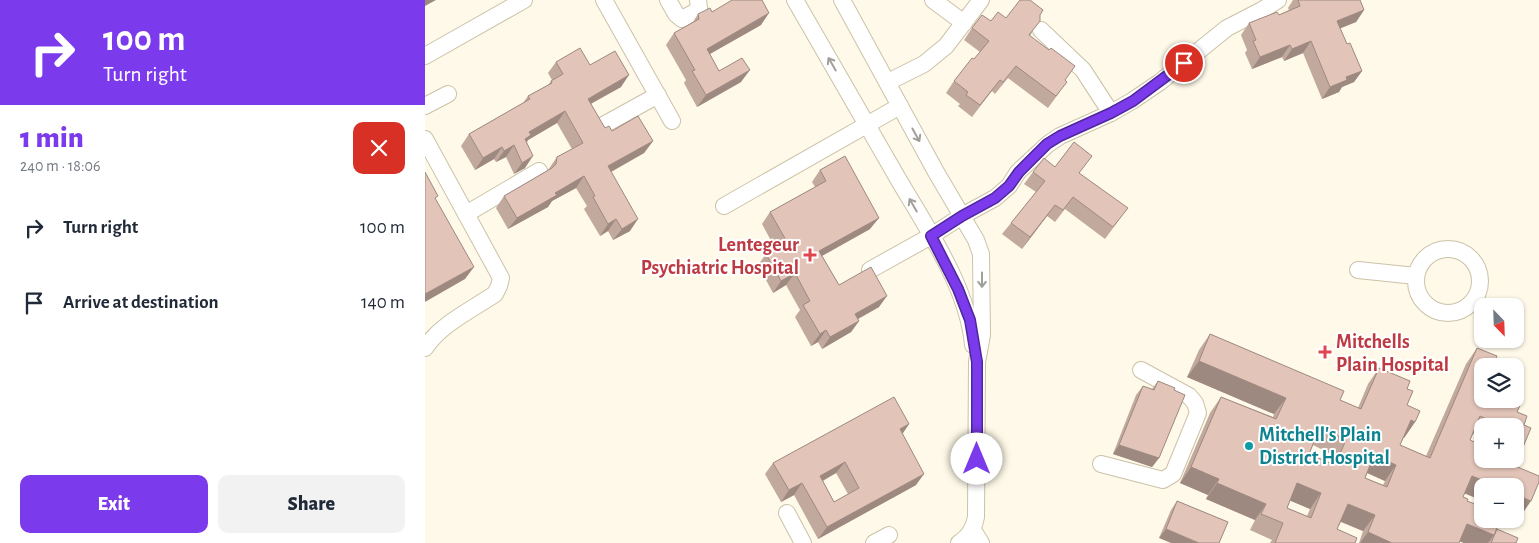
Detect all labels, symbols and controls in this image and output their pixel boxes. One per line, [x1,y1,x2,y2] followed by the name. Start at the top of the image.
[20,20,85,85] icon: right
[103,22,186,57] text: 100 m
[1163,42,1205,84] pin
[1170,49,1198,77] icon: arrive
[827,56,837,71] one-way arrow
[103,63,187,85] text: Turn right
[353,122,405,174] button: close
[20,123,84,153] text: 1 min
[912,127,921,142] one-way arrow
[20,158,101,174] text: 240 m · 18:06
[908,197,918,212] one-way arrow
[20,214,48,242] icon: right
[63,218,138,237] text: Turn right
[360,218,405,237] text: 100 m
[641,235,799,278] place label: Lentegeur Psychiatric Hospital
[803,248,817,262] marker: Lentegeur Psychiatric Hospital
[978,272,987,288] one-way arrow
[20,289,48,317] icon: arrive
[63,293,219,312] text: Arrive at destination
[361,293,405,312] text: 140 m
[1474,298,1524,348] north arrow
[1474,298,1524,528] map controls
[1336,332,1449,375] place label: Mitchells Plain Hospital
[1318,345,1332,359] marker: Mitchells Plain Hospital
[1474,358,1524,408] button: layers
[1474,418,1524,468] button: +
[1259,425,1390,468] place label: Mitchell's Plain District Hospital
[950,432,1002,484] position arrow
[1243,440,1255,452] marker: Mitchell's Plain District Hospital
[20,475,208,533] button: Exit
[218,475,405,533] button: Share
[1474,478,1524,528] button: −

